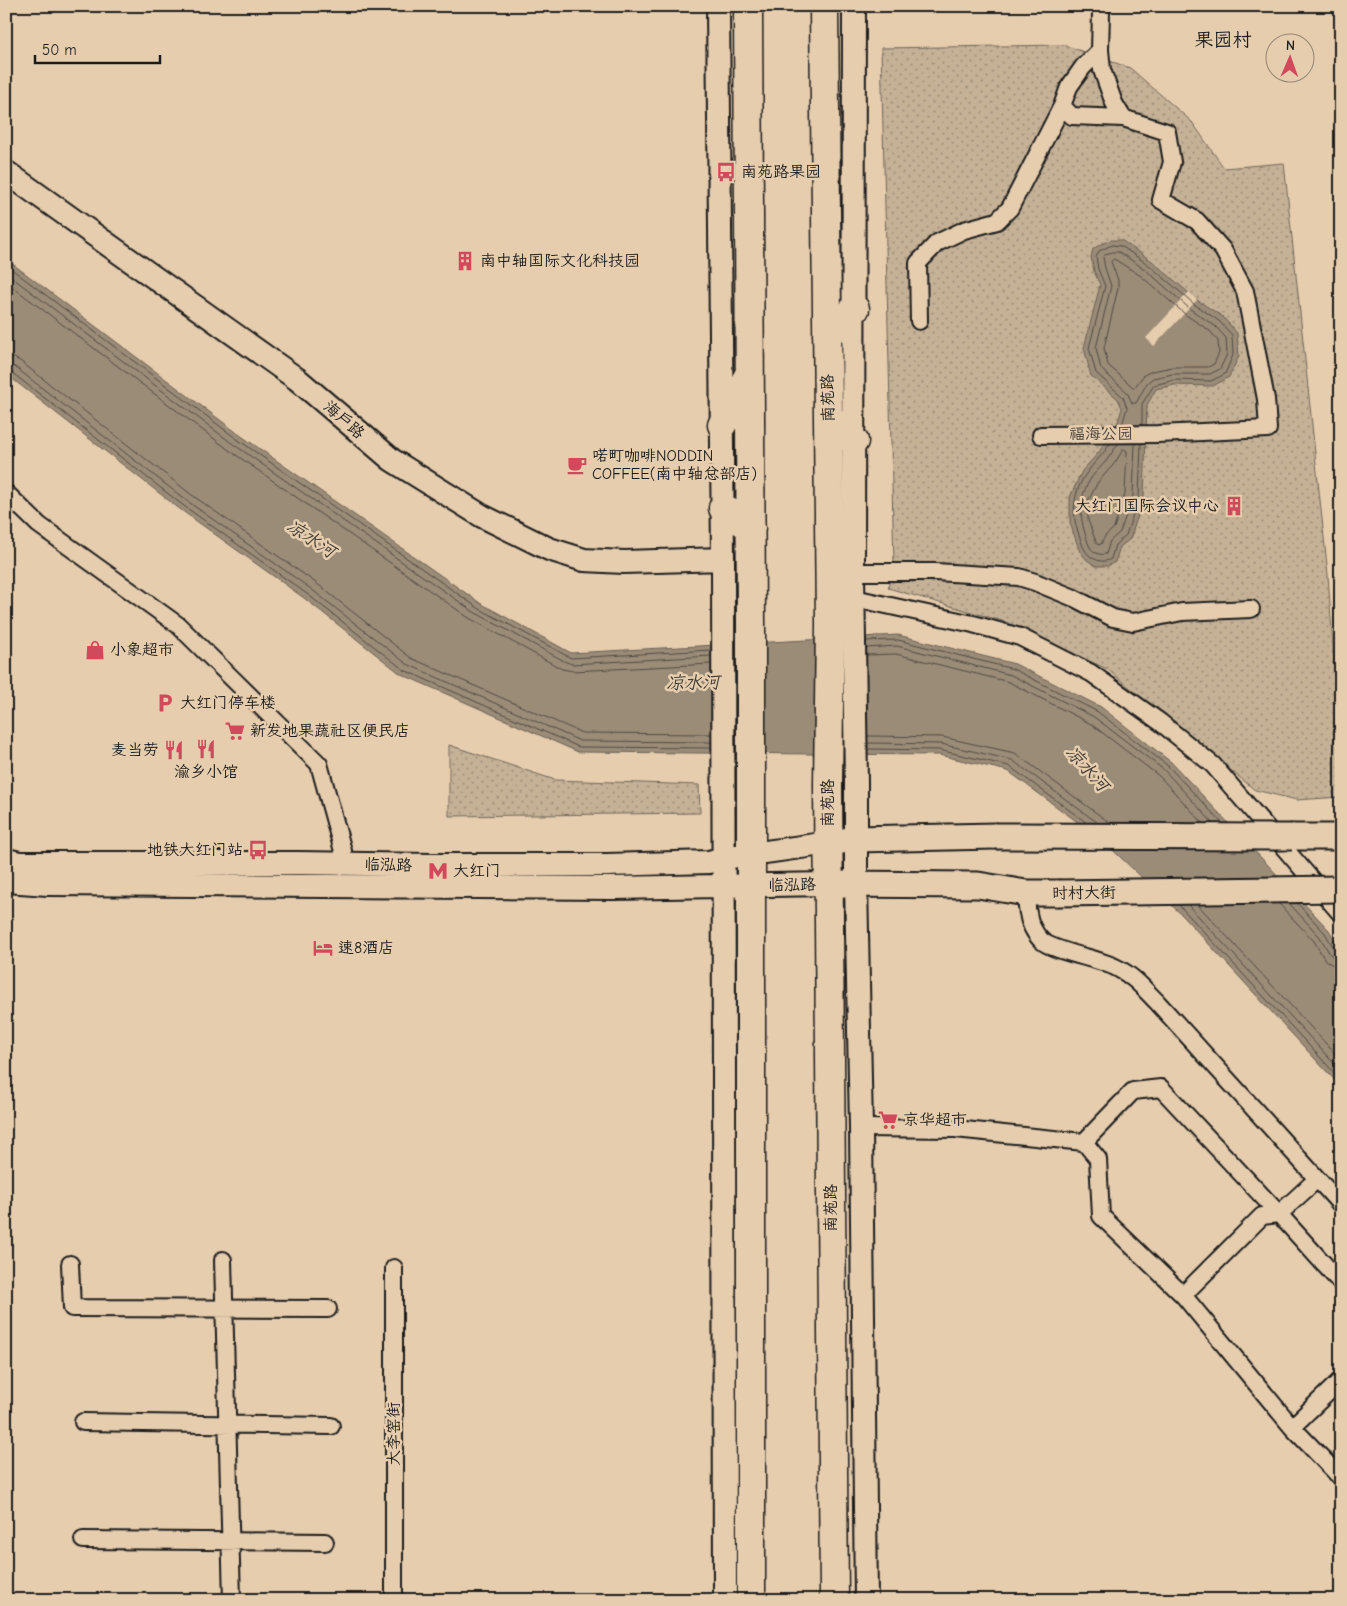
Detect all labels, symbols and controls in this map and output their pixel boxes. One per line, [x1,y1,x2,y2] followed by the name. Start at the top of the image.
[1194,29,1252,51] district label: 果园村
[35,32,160,64] scale bar
[1264,32,1314,82] north arrow
[1286,37,1295,54] text: N
[42,41,77,59] text: 50 m
[715,161,737,183] bus stop icon: 南苑路果园
[741,163,821,181] place label: 南苑路果园
[454,250,476,272] building icon: 南中轴国际文化科技园
[480,252,640,270] place label: 南中轴国际文化科技园
[819,374,837,422] street label: 南苑路
[320,397,368,443] street label: 海户路
[1069,425,1133,443] park label: 福海公园
[592,447,757,483] place label: 喏町咖啡NODDIN COFFEE(南中轴总部店)
[566,454,588,476] cafe icon: 喏町咖啡NODDIN COFFEE(南中轴总部店)
[1223,495,1245,517] building icon: 大红门国际会议中心
[1075,497,1219,515] place label: 大红门国际会议中心
[283,515,342,564] water label: 凉水河
[84,639,106,661] shop icon: 小象超市
[110,641,174,659] place label: 小象超市
[666,672,723,694] water label: 凉水河
[154,692,176,714] parking icon: 大红门停车楼
[180,694,276,712] place label: 大红门停车楼
[224,720,246,742] supermarket icon: 新发地果蔬社区便民店
[250,722,410,740] place label: 新发地果蔬社区便民店
[195,738,217,760] restaurant icon: 渝乡小馆
[163,739,185,761] restaurant icon: 麦当劳
[111,741,159,759] place label: 麦当劳
[1061,742,1115,798] water label: 凉水河
[174,763,238,781] place label: 渝乡小馆
[819,779,837,827] street label: 南苑路
[247,839,269,861] bus stop icon: 地铁大红门站
[147,841,243,859] place label: 地铁大红门站
[364,856,412,874] street label: 临泓路
[427,860,449,882] metro station icon: 大红门
[453,862,501,880] place label: 大红门
[768,876,816,894] street label: 临泓路
[1052,883,1116,903] street label: 时村大街
[312,937,334,959] hotel icon: 速8酒店
[338,939,394,957] place label: 速8酒店
[877,1109,899,1131] supermarket icon: 京华超市
[903,1111,967,1129] place label: 京华超市
[822,1184,840,1232] street label: 南苑路
[385,1402,403,1466] street label: 大李窑街

